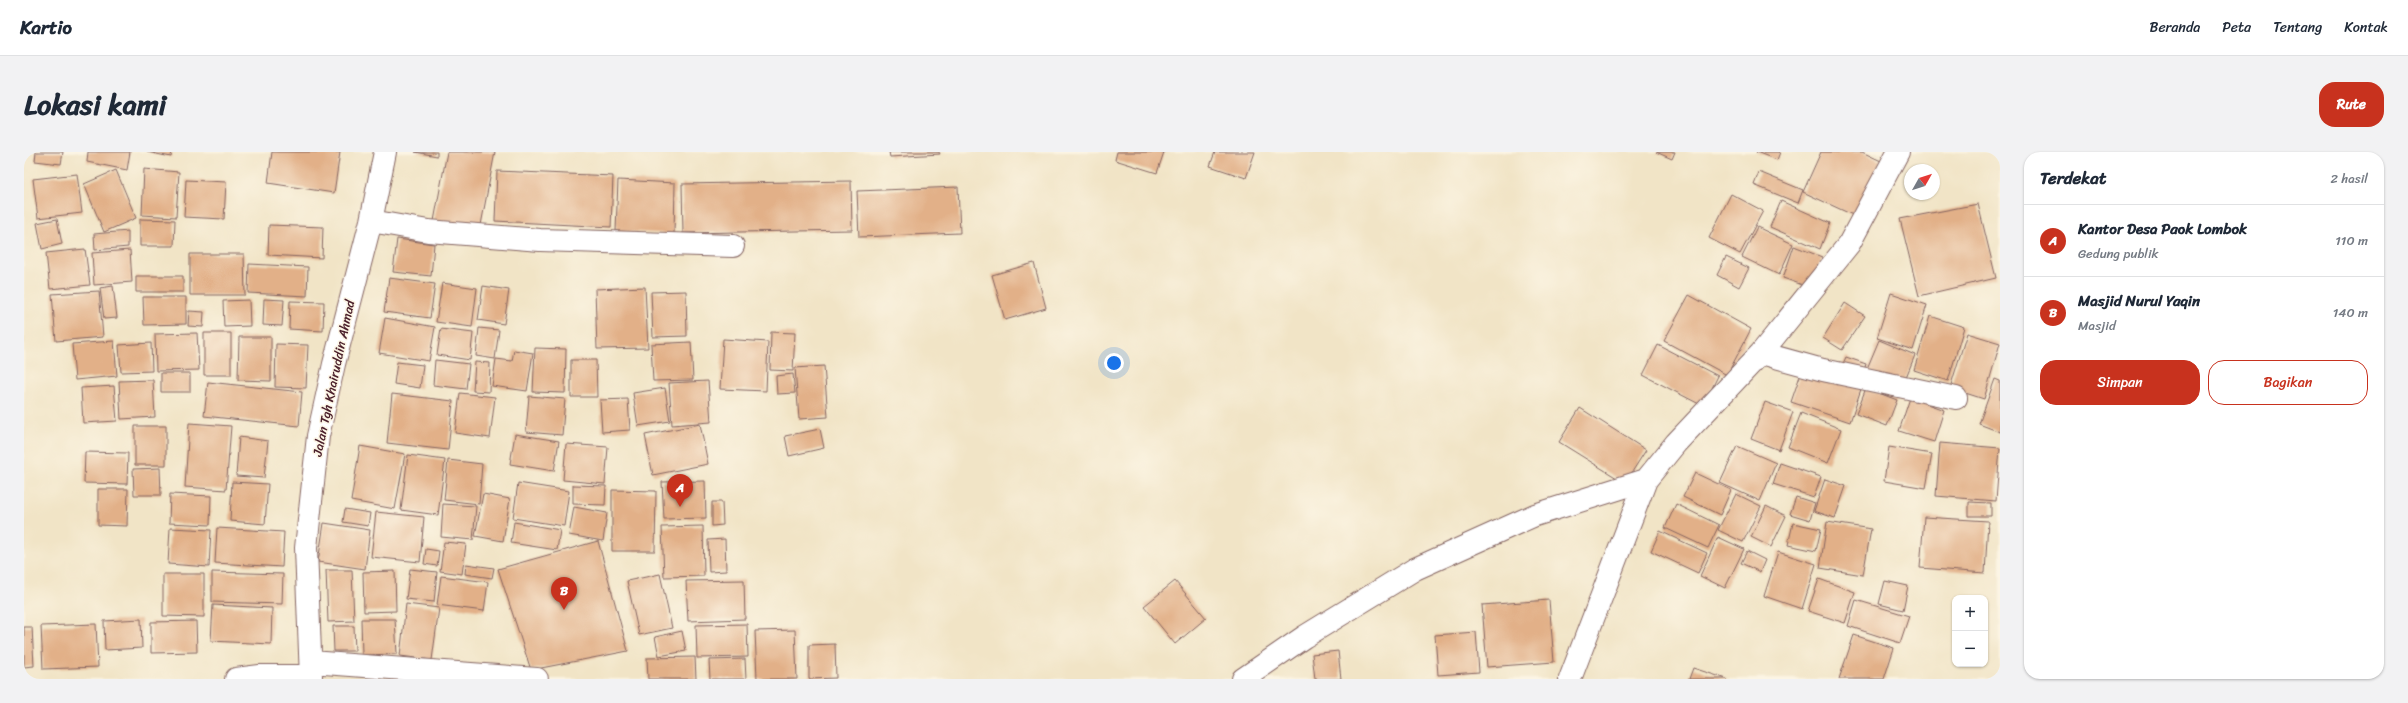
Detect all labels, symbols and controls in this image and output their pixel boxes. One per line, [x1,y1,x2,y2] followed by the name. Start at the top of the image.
[20,11,72,44] text: Kartio
[2150,15,2200,40] text: Beranda
[2222,15,2251,40] text: Peta
[2273,15,2322,40] text: Tentang
[2344,15,2388,40] text: Kontak
[24,80,166,129] text: Lokasi kami
[2319,82,2384,127] button: Rute
[2040,163,2106,193] text: Terdekat
[1904,164,1940,200] north arrow
[2331,167,2368,190] text: 2 hasil
[2078,216,2247,242] text: Kantor Desa Paok Lombok
[2049,229,2057,252] text: A
[2335,229,2368,252] text: 110 m
[2078,242,2159,265] text: Gedung publik
[2078,288,2200,314] text: Masjid Nurul Yaqin
[305,297,362,459] street label: Jalan Tgh Khairuddin Ahmad
[2049,301,2057,324] text: B
[2333,301,2368,324] text: 140 m
[2078,314,2116,337] text: Masjid
[1104,353,1124,373] your location
[2040,360,2200,405] button: Simpan
[2208,360,2368,405] button: Bagikan
[667,474,693,507] pin: A
[551,577,577,610] pin: B
[1952,595,1988,667] map controls
[1952,595,1988,631] button: +
[1952,631,1988,667] button: −

